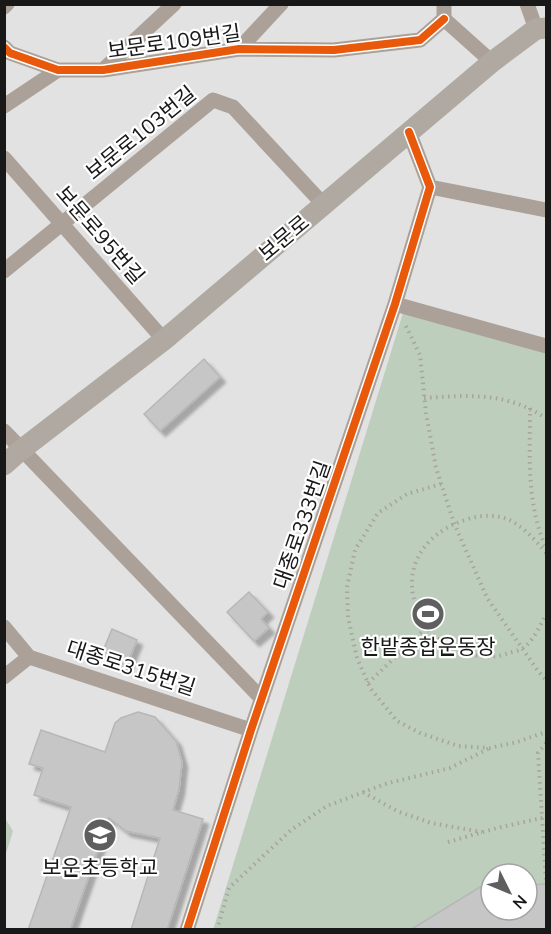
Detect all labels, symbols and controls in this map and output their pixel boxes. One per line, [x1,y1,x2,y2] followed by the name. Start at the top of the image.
[106,19,242,65] street label: 보문로109번길
[80,80,202,186] street label: 보문로103번길
[49,180,151,290] street label: 보문로95번길
[253,209,315,267] street label: 보문로
[267,457,337,593] street label: 대종로333번길
[410,596,446,632] sports icon: 한밭종합운동장
[360,633,496,661] place label: 한밭종합운동장
[63,634,199,702] street label: 대종로315번길
[82,817,118,853] school or university icon: 보운초등학교
[42,854,158,882] place label: 보운초등학교
[479,862,539,922] north arrow
[507,890,531,913] text: N

